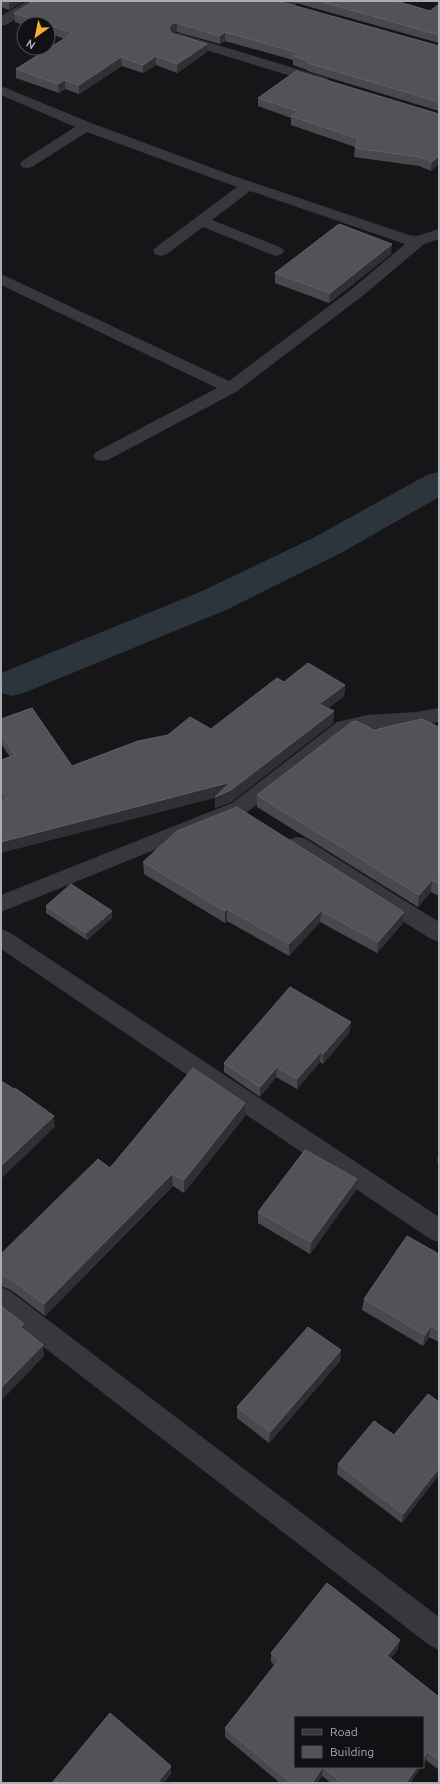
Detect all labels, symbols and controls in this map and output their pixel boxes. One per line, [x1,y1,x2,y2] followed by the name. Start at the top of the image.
[16,16,56,56] north arrow
[24,37,37,52] text: N
[294,1716,424,1768] legend
[330,1725,358,1738] text: Road
[330,1745,374,1758] text: Building

